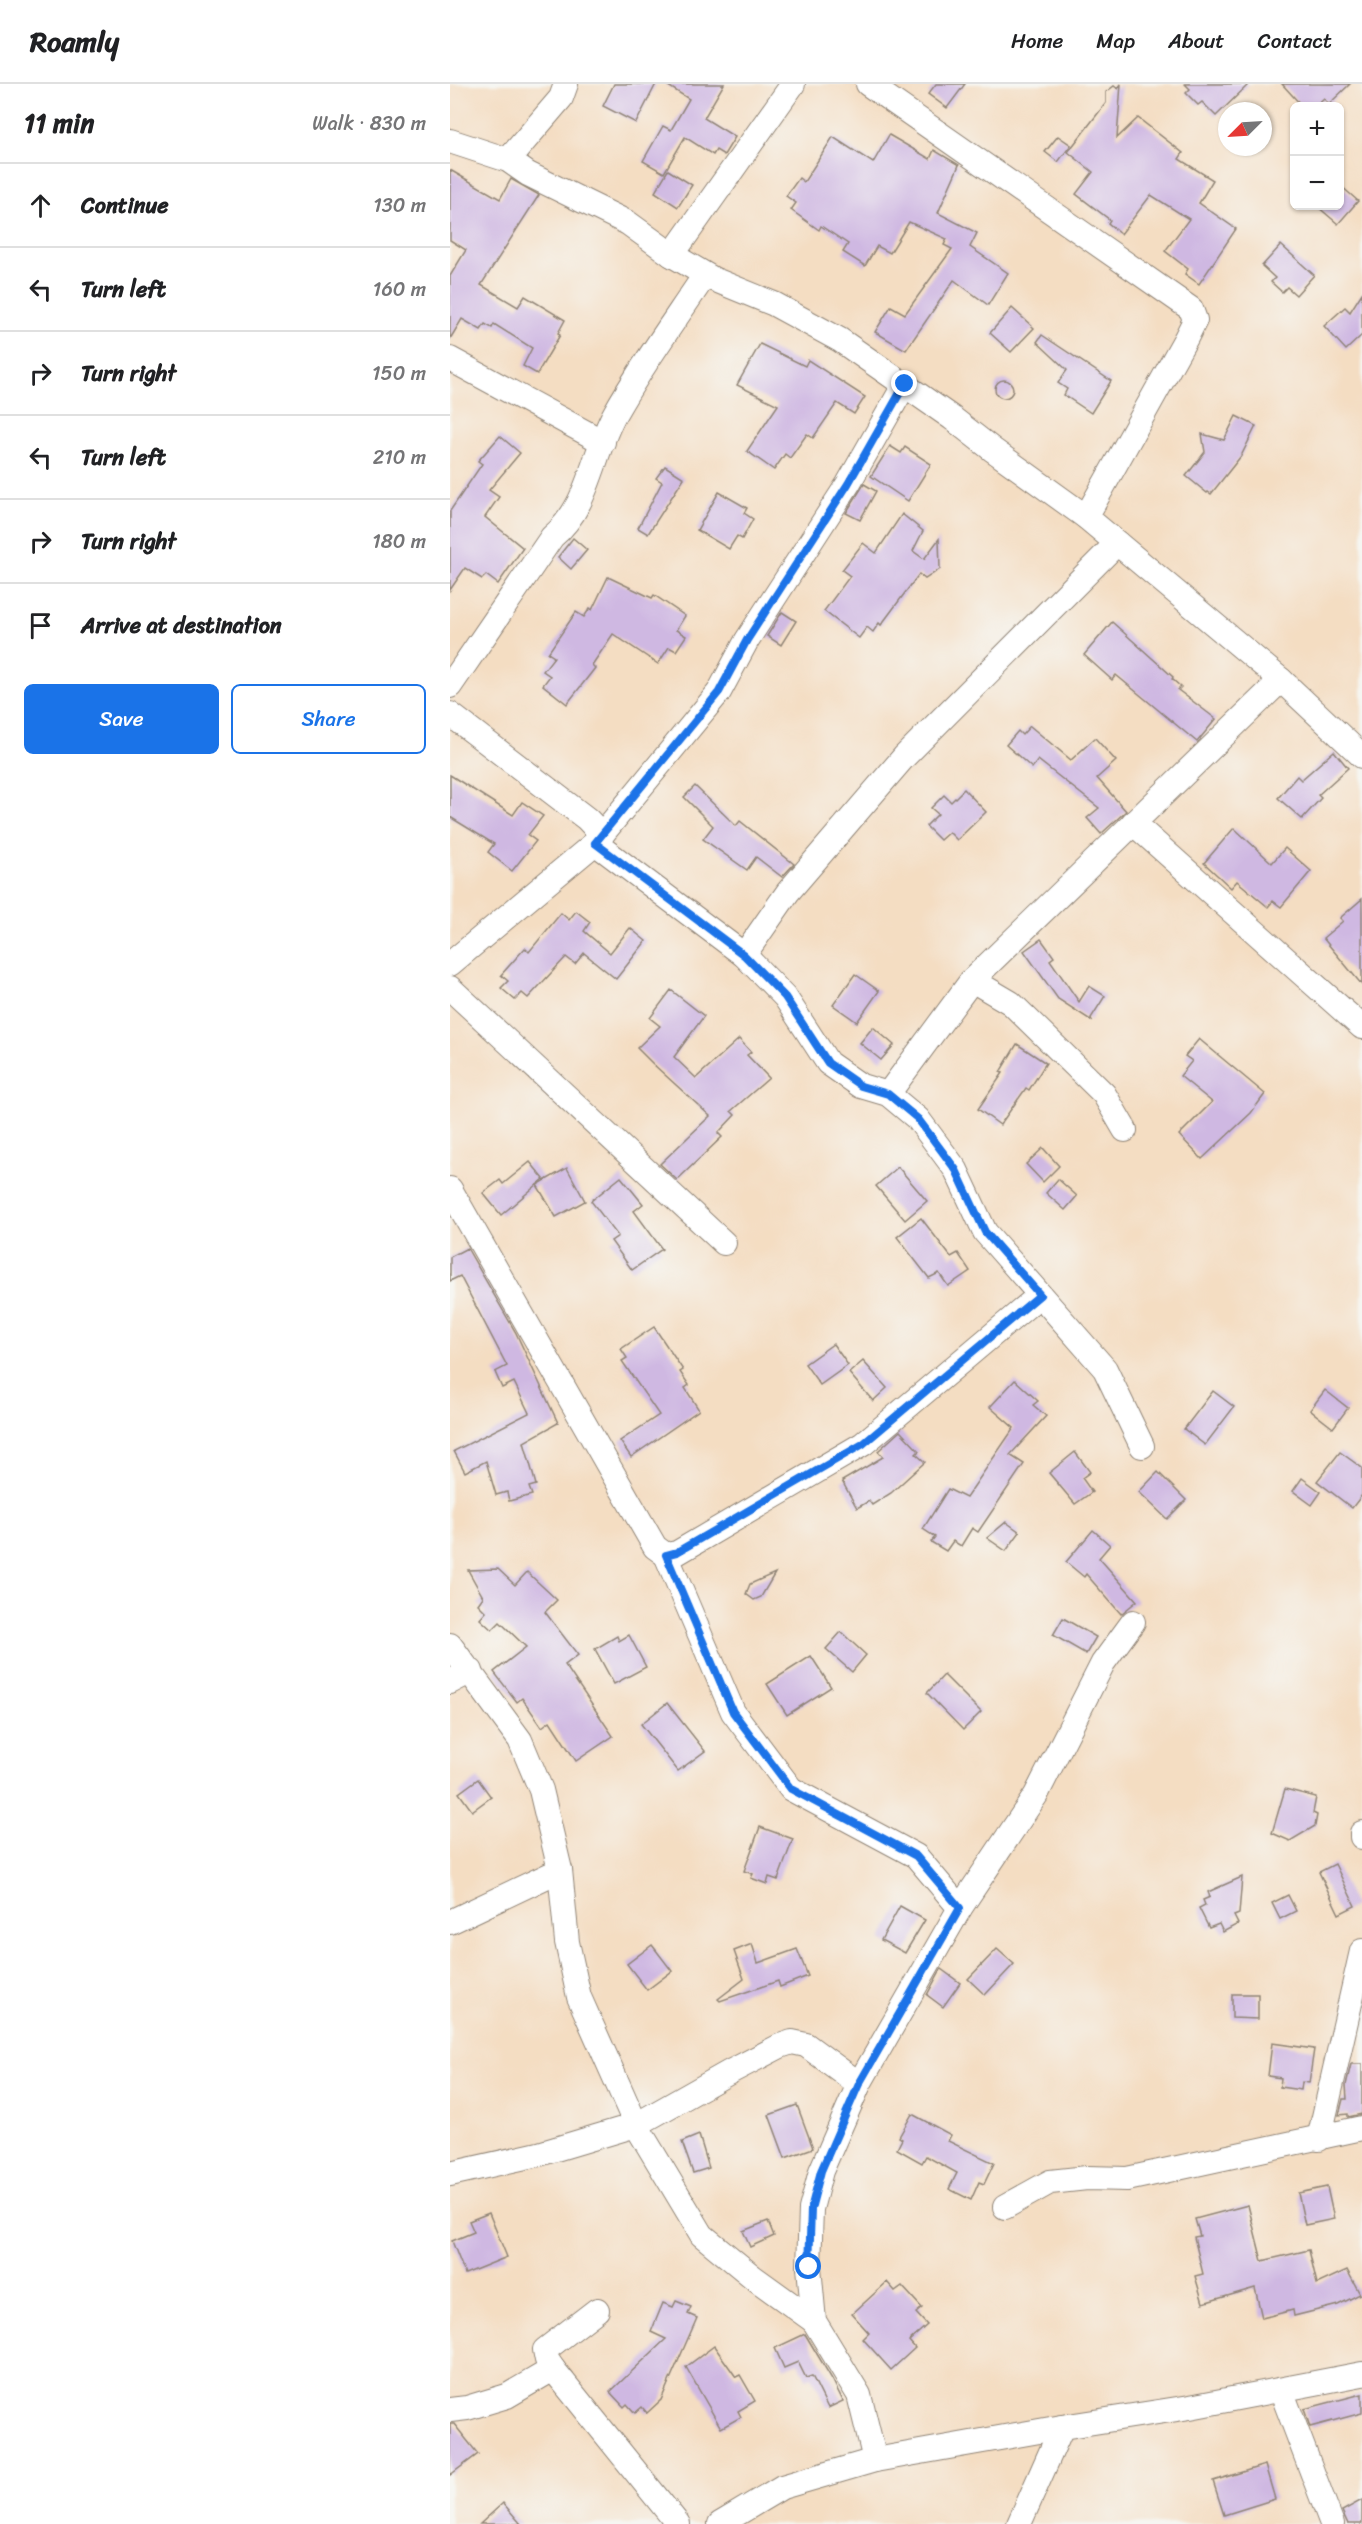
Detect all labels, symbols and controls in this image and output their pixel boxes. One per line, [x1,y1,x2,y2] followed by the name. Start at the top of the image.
[30,17,119,66] text: Roamly
[1011,22,1063,60] text: Home
[1096,22,1135,60] text: Map
[1168,22,1225,60] text: About
[1258,22,1332,60] text: Contact
[24,100,94,146] text: 11 min
[1218,102,1272,156] north arrow
[1290,102,1344,210] map controls
[1290,102,1344,156] button: +
[312,106,426,141] text: Walk · 830 m
[1290,156,1344,210] button: −
[81,186,169,225] text: Continue
[373,188,426,223] text: 130 m
[24,189,57,222] icon: ahead
[81,270,166,309] text: Turn left
[373,272,426,307] text: 160 m
[24,273,57,306] icon: left
[81,354,176,393] text: Turn right
[372,356,426,391] text: 150 m
[24,357,57,390] icon: right
[891,370,917,396] route end
[81,438,166,477] text: Turn left
[373,440,426,475] text: 210 m
[24,441,57,474] icon: left
[81,522,176,561] text: Turn right
[372,524,426,559] text: 180 m
[24,525,57,558] icon: right
[81,606,282,645] text: Arrive at destination
[24,609,57,642] icon: arrive
[24,684,219,754] button: Save
[231,684,426,754] button: Share
[795,2253,821,2279] route start

